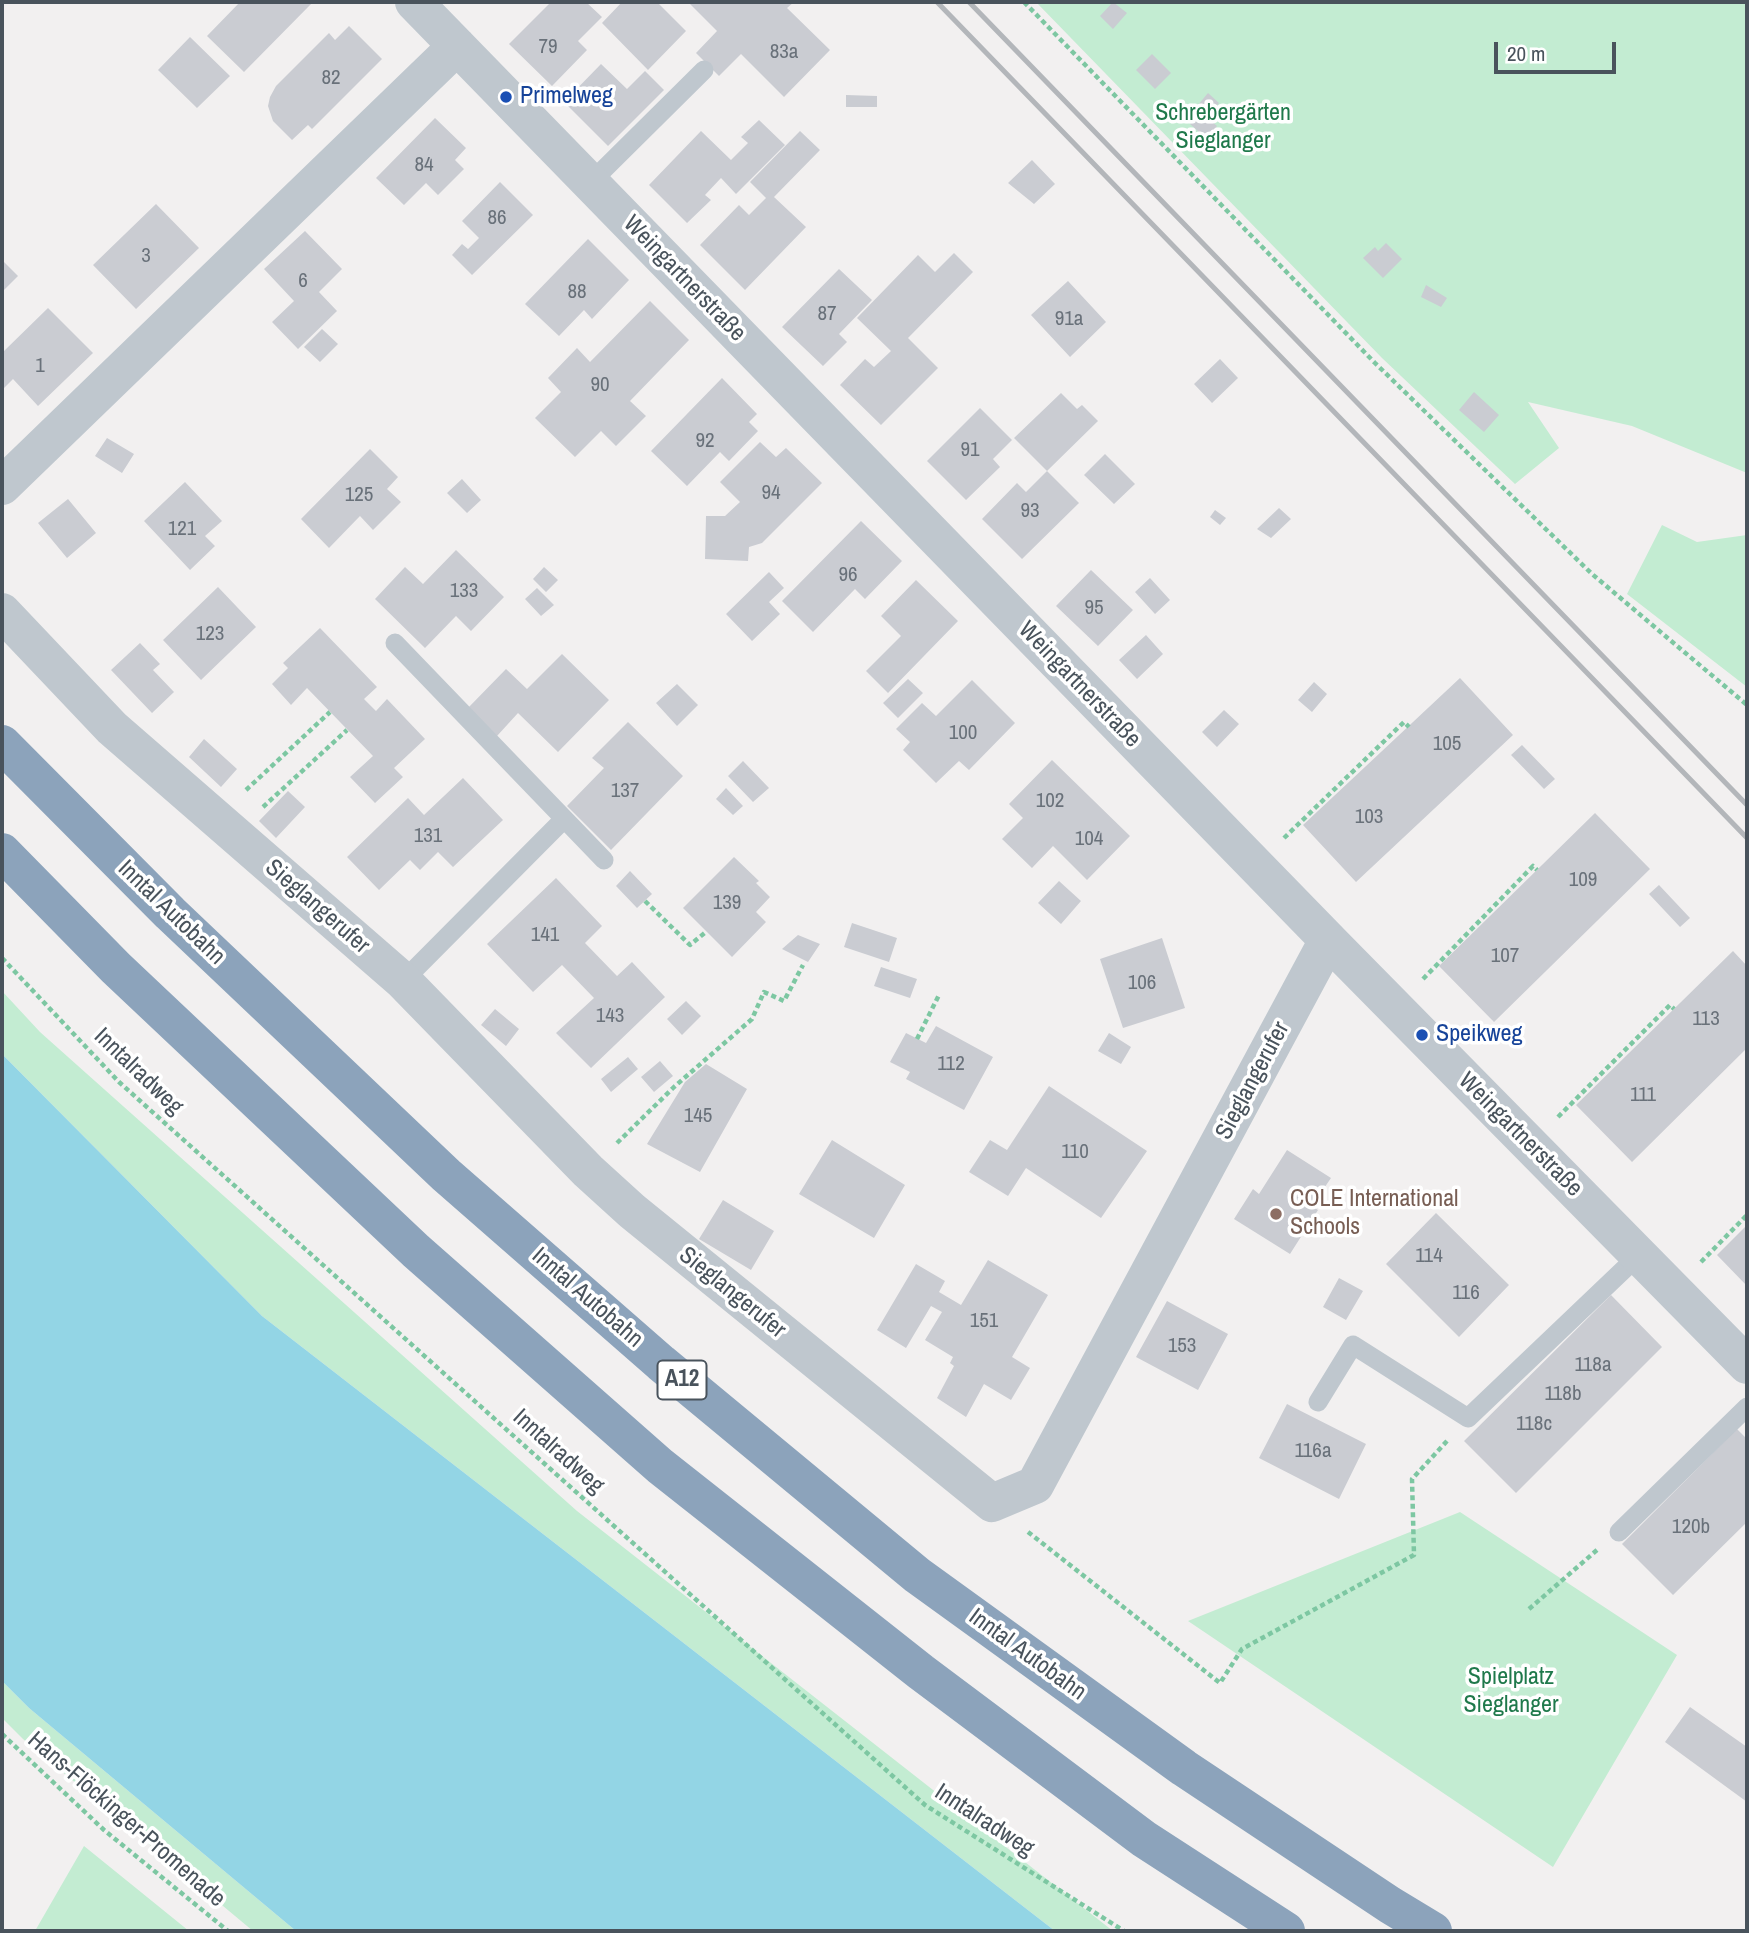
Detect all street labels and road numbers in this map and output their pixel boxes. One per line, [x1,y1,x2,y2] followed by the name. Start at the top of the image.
[617,210,751,348] street label: Weingartnerstraße
[1012,616,1146,754] street label: Weingartnerstraße
[259,854,375,960] street label: Sieglangerufer
[111,855,231,971] street label: Inntal Autobahn
[1210,1017,1296,1145] street label: Sieglangerufer
[87,1023,189,1121] street label: Inntalradweg
[1452,1067,1588,1203] street label: Weingartnerstraße
[673,1241,791,1345] street label: Sieglangerufer
[526,1242,648,1354] street label: Inntal Autobahn
[658,1360,706,1400] road number: A12
[506,1404,610,1500] street label: Inntalradweg
[963,1603,1091,1707] street label: Inntal Autobahn
[21,1726,231,1914] street label: Hans-Flöckinger-Promenade
[929,1778,1039,1864] street label: Inntalradweg

